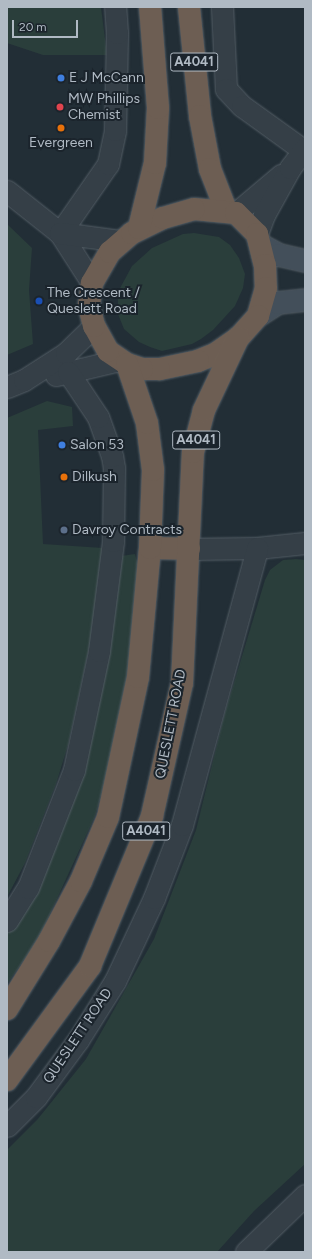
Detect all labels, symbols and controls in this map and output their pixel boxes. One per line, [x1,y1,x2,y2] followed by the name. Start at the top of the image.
[14,12,80,38] scale bar
[19,20,47,34] text: 20 m
[170,51,218,73] road number: A4041
[69,70,144,86] place label: E J McCann
[56,73,66,83] marker: E J McCann
[68,91,140,124] place label: MW Phillips Chemist
[55,102,65,112] marker: MW Phillips Chemist
[56,123,66,133] marker: Evergreen
[29,135,93,151] place label: Evergreen
[47,285,140,318] place label: The Crescent / Queslett Road
[34,296,44,306] marker: The Crescent / Queslett Road
[172,429,220,451] road number: A4041
[70,437,124,453] place label: Salon 53
[57,440,67,450] marker: Salon 53
[72,469,117,485] place label: Dilkush
[59,472,69,482] marker: Dilkush
[72,522,182,538] place label: Davroy Contracts
[59,525,69,535] marker: Davroy Contracts
[152,668,190,780] street label: QUESLETT ROAD
[122,820,170,842] road number: A4041
[40,985,116,1087] street label: QUESLETT ROAD

